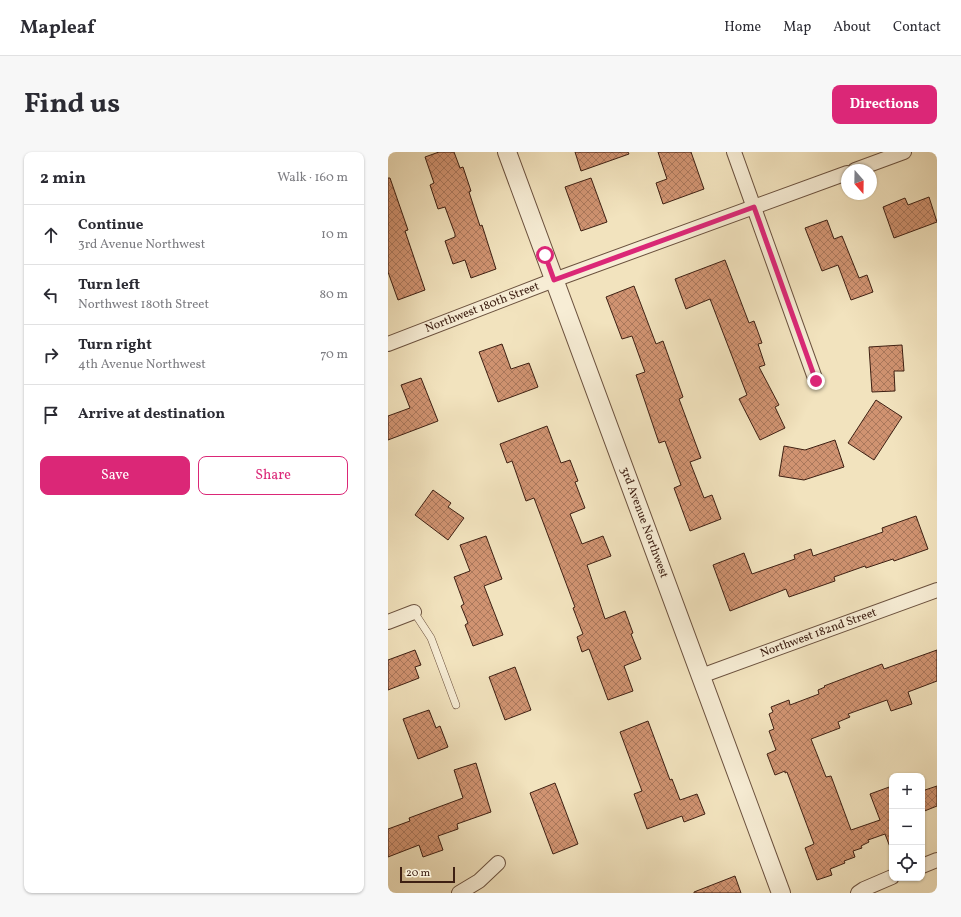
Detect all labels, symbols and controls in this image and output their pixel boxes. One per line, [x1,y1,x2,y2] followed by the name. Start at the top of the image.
[20,15,95,41] text: Mapleaf
[724,18,761,37] text: Home
[783,18,811,37] text: Map
[833,18,871,37] text: About
[893,18,941,37] text: Contact
[24,85,120,124] text: Find us
[832,85,937,124] button: Directions
[841,164,877,200] north arrow
[40,167,86,190] text: 2 min
[277,169,348,187] text: Walk · 160 m
[78,215,143,236] text: Continue
[40,224,62,246] icon: ahead
[321,226,348,244] text: 10 m
[78,236,205,254] text: 3rd Avenue Northwest
[536,246,554,264] route start
[78,275,140,296] text: Turn left
[423,278,542,337] street label: Northwest 180th Street
[40,284,62,306] icon: left
[319,286,348,304] text: 80 m
[78,296,209,314] text: Northwest 180th Street
[78,335,152,356] text: Turn right
[40,344,62,366] icon: right
[320,346,348,364] text: 70 m
[78,356,206,374] text: 4th Avenue Northwest
[807,372,825,390] route end
[40,404,62,426] icon: arrive
[78,404,225,425] text: Arrive at destination
[40,456,190,495] button: Save
[198,456,348,495] button: Share
[616,465,672,580] street label: 3rd Avenue Northwest
[758,605,879,662] street label: Northwest 182nd Street
[889,773,925,881] map controls
[889,773,925,809] button: +
[889,809,925,845] button: −
[889,845,925,881] button: locate
[400,865,455,884] scale bar
[406,866,430,881] text: 20 m

